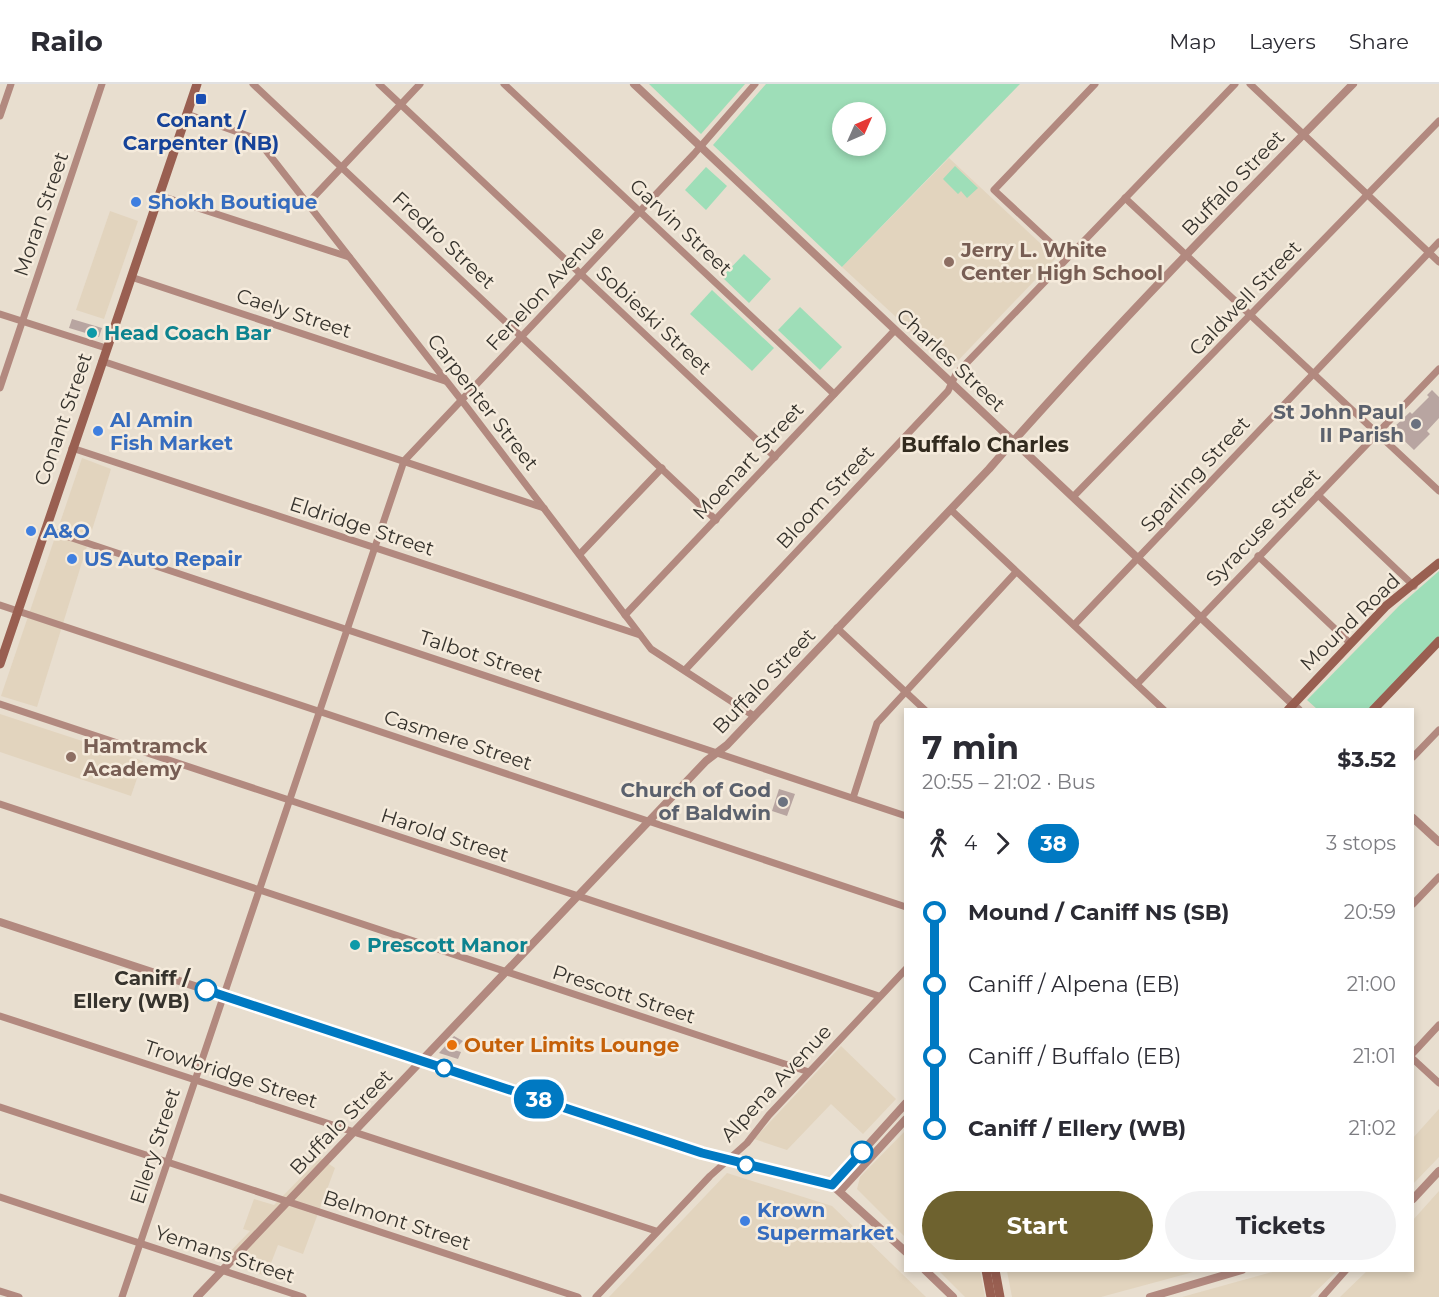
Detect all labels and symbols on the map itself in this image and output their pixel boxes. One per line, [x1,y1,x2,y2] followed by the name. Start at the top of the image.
[194,92,208,106] marker: Conant / Carpenter (NB)
[832,102,886,156] north arrow
[123,108,279,155] place label: Conant / Carpenter (NB)
[1177,125,1289,241] street label: Buffalo Street
[9,149,73,279] street label: Moran Street
[625,174,737,280] street label: Garvin Street
[388,186,500,294] street label: Fredro Street
[148,190,317,214] place label: Shokh Boutique
[129,195,143,209] marker: Shokh Boutique
[481,221,609,355] street label: Fenelon Avenue
[1184,236,1306,360] street label: Caldwell Street
[960,238,1163,285] place label: Jerry L. White Center High School
[942,255,956,269] marker: Jerry L. White Center High School
[591,261,717,379] street label: Sobieski Street
[233,283,355,343] street label: Caely Street
[892,303,1010,417] street label: Charles Street
[104,321,272,345] place label: Head Coach Bar
[85,326,99,340] marker: Head Coach Bar
[422,329,544,475] street label: Carpenter Street
[29,349,97,489] street label: Conant Street
[688,398,808,524] street label: Moenart Street
[1273,400,1404,447] place label: St John Paul II Parish
[109,408,233,455] place label: Al Amin Fish Market
[1135,411,1255,537] street label: Sparling Street
[1409,417,1423,431] marker: St John Paul II Parish
[91,424,105,438] marker: Al Amin Fish Market
[901,432,1069,457] district label: Buffalo Charles
[771,440,879,554] street label: Bloom Street
[1201,463,1325,591] street label: Syracuse Street
[287,491,437,561] street label: Eldridge Street
[42,519,90,543] place label: A&O
[24,524,38,538] marker: A&O
[84,547,242,571] place label: US Auto Repair
[65,552,79,566] marker: US Auto Repair
[1295,568,1405,676] street label: Mound Road
[708,623,820,739] street label: Buffalo Street
[416,625,546,687] street label: Talbot Street
[381,705,535,775] street label: Casmere Street
[82,734,208,781] place label: Hamtramck Academy
[64,750,78,764] marker: Hamtramck Academy
[620,778,771,825] place label: Church of God of Baldwin
[776,795,790,809] marker: Church of God of Baldwin
[378,803,512,867] street label: Harold Street
[367,933,528,957] place label: Prescott Manor
[348,938,362,952] marker: Prescott Manor
[550,960,698,1028] street label: Prescott Street
[73,966,191,1013] place label: Caniff / Ellery (WB)
[195,979,217,1001] marker: Caniff / Ellery (WB)
[716,1019,836,1147] street label: Alpena Avenue
[464,1033,679,1057] place label: Outer Limits Lounge
[141,1035,321,1113] street label: Trowbridge Street
[445,1038,459,1052] marker: Outer Limits Lounge
[435,1059,453,1077] unlabelled marker
[285,1064,397,1180] street label: Buffalo Street
[512,1080,566,1118] line badge: 38
[125,1085,185,1207] street label: Ellery Street
[851,1141,873,1163] unlabelled marker
[737,1156,755,1174] unlabelled marker
[320,1185,474,1255] street label: Belmont Street
[757,1198,895,1245] place label: Krown Supermarket
[738,1214,752,1228] marker: Krown Supermarket
[152,1220,298,1288] street label: Yemans Street

